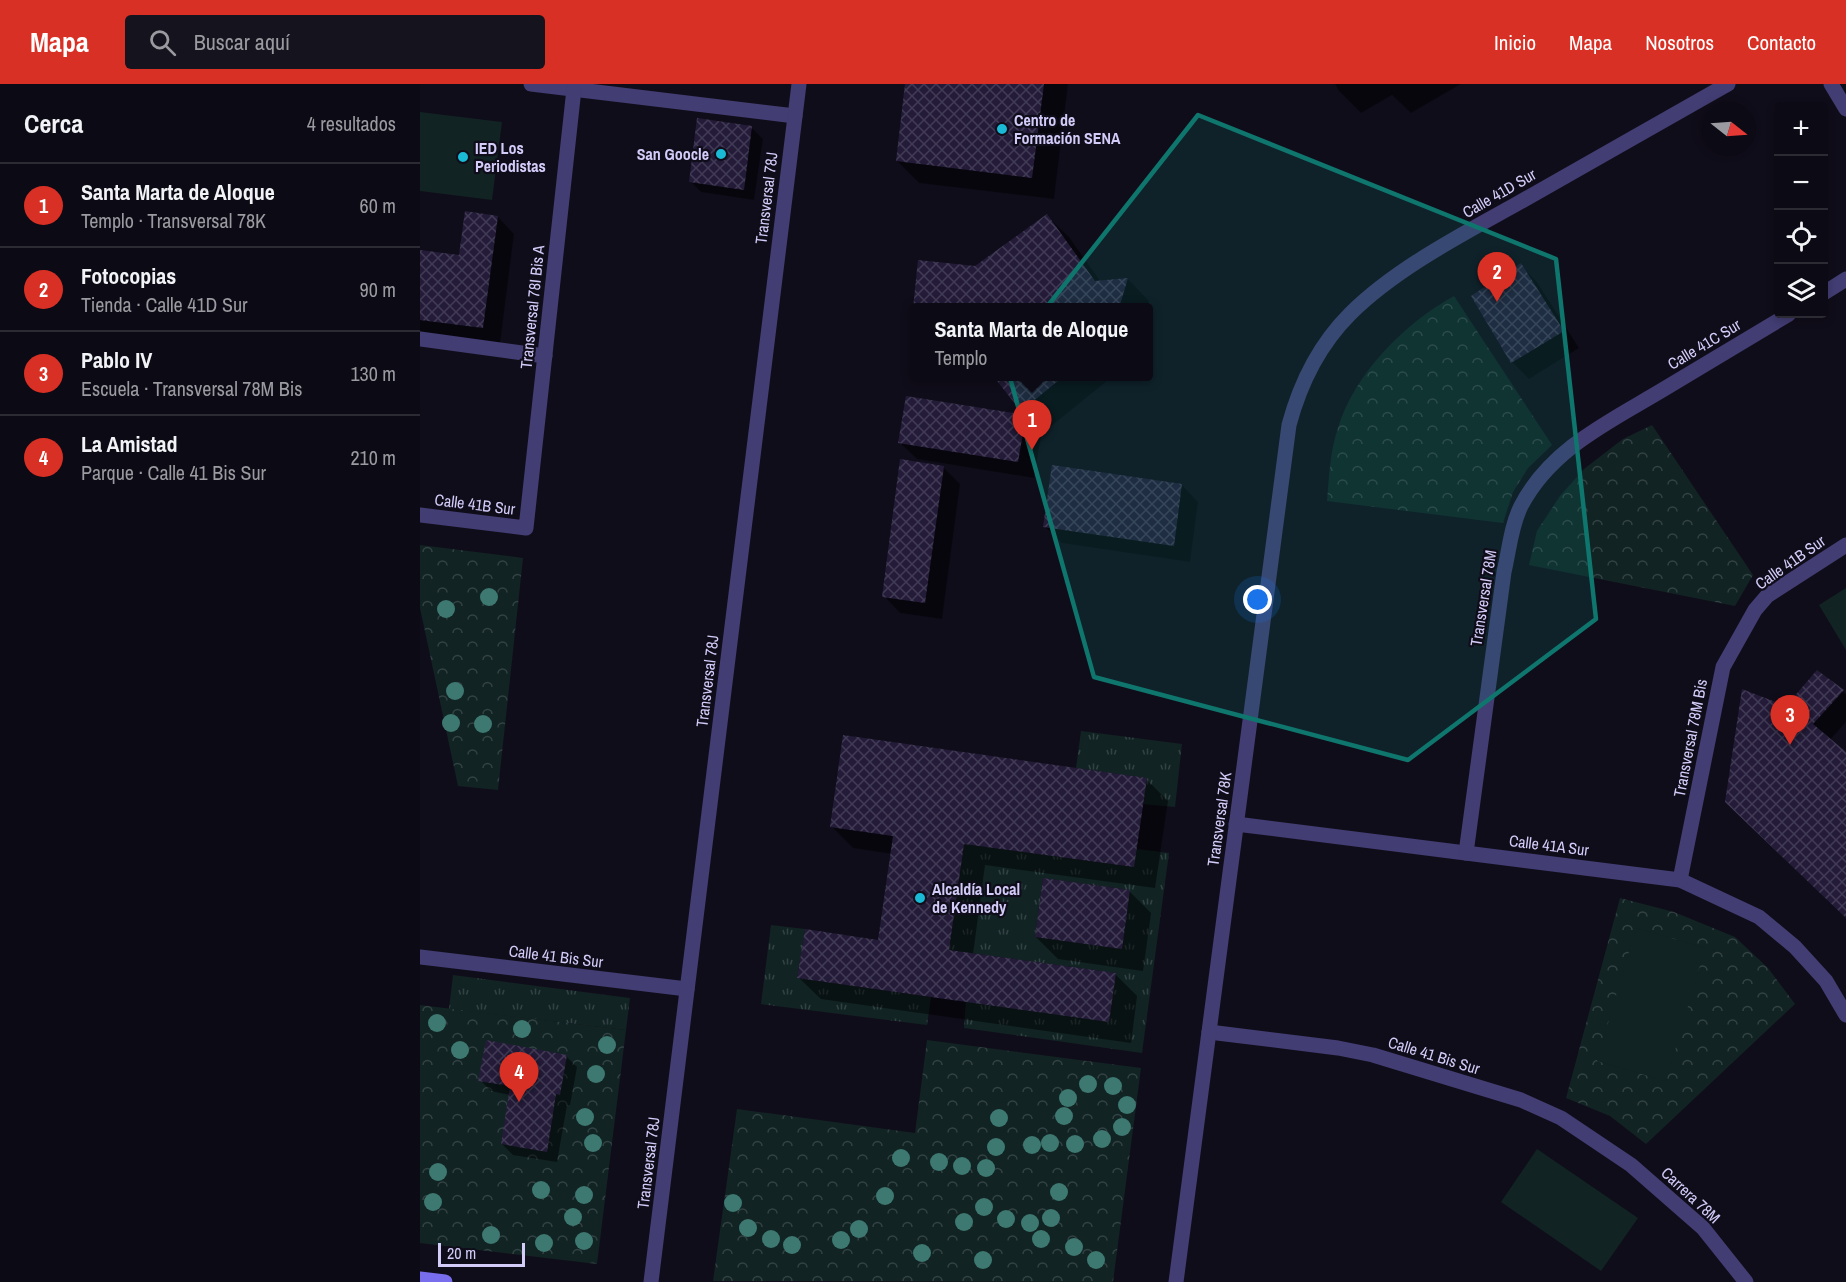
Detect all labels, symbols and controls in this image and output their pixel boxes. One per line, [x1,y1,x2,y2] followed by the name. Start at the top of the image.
[125,15,545,69] search box
[30,23,89,61] text: Mapa
[146,26,179,59] icon: search
[194,27,290,57] text: Buscar aquí
[1494,28,1536,57] text: Inicio
[1569,28,1612,57] text: Mapa
[1645,28,1714,57] text: Nosotros
[1747,28,1816,57] text: Contacto
[1702,102,1756,156] north arrow
[1774,102,1828,318] map controls
[1774,102,1828,156] button: +
[24,106,83,141] text: Cerca
[1014,109,1121,149] place label: Centro de Formación SENA
[307,110,396,137] text: 4 resultados
[995,122,1009,136] marker: Centro de Formación SENA
[475,137,546,177] place label: IED Los Periodistas
[637,143,709,165] place label: San Goocle
[714,147,728,161] marker: San Goocle
[456,150,470,164] marker: IED Los Periodistas
[749,151,783,245] street label: Transversal 78J
[1774,156,1828,210] button: −
[1458,163,1540,223] street label: Calle 41D Sur
[81,177,275,207] text: Santa Marta de Aloque
[39,192,48,219] text: 1
[360,192,396,219] text: 60 m
[81,207,266,234] text: Templo · Transversal 78K
[1774,210,1828,264] button: locate
[515,244,549,370] street label: Transversal 78I Bis A
[1478,252,1516,302] pin: 2
[81,261,176,291] text: Fotocopias
[1774,264,1828,318] button: layers
[39,276,48,303] text: 2
[360,276,396,303] text: 90 m
[81,291,247,318] text: Tienda · Calle 41D Sur
[910,303,1153,381] popup
[1663,313,1745,374] street label: Calle 41C Sur
[935,314,1128,344] text: Santa Marta de Aloque
[935,344,987,371] text: Templo
[81,345,152,375] text: Pablo IV
[39,360,48,387] text: 3
[350,360,396,387] text: 130 m
[81,375,303,402] text: Escuela · Transversal 78M Bis
[1012,400,1052,450] pin: 1
[81,429,178,459] text: La Amistad
[39,444,48,471] text: 4
[350,444,396,471] text: 210 m
[81,459,266,486] text: Parque · Calle 41 Bis Sur
[433,488,517,520] street label: Calle 41B Sur
[1751,529,1830,594] street label: Calle 41B Sur
[1465,548,1501,648] street label: Transversal 78M
[1243,585,1272,614] your location
[690,634,724,728] street label: Transversal 78J
[1668,677,1712,799] street label: Transversal 78M Bis
[1770,696,1810,745] pin: 3
[1201,770,1237,868] street label: Transversal 78K
[1508,829,1591,861] street label: Calle 41A Sur
[932,878,1020,918] place label: Alcaldía Local de Kennedy
[913,891,927,905] marker: Alcaldía Local de Kennedy
[508,939,605,973] street label: Calle 41 Bis Sur
[1385,1031,1483,1080] street label: Calle 41 Bis Sur
[500,1052,538,1102] pin: 4
[631,1116,665,1210] street label: Transversal 78J
[1657,1162,1725,1228] street label: Carrera 78M
[438,1240,525,1268] scale bar
[447,1242,476,1264] text: 20 m

